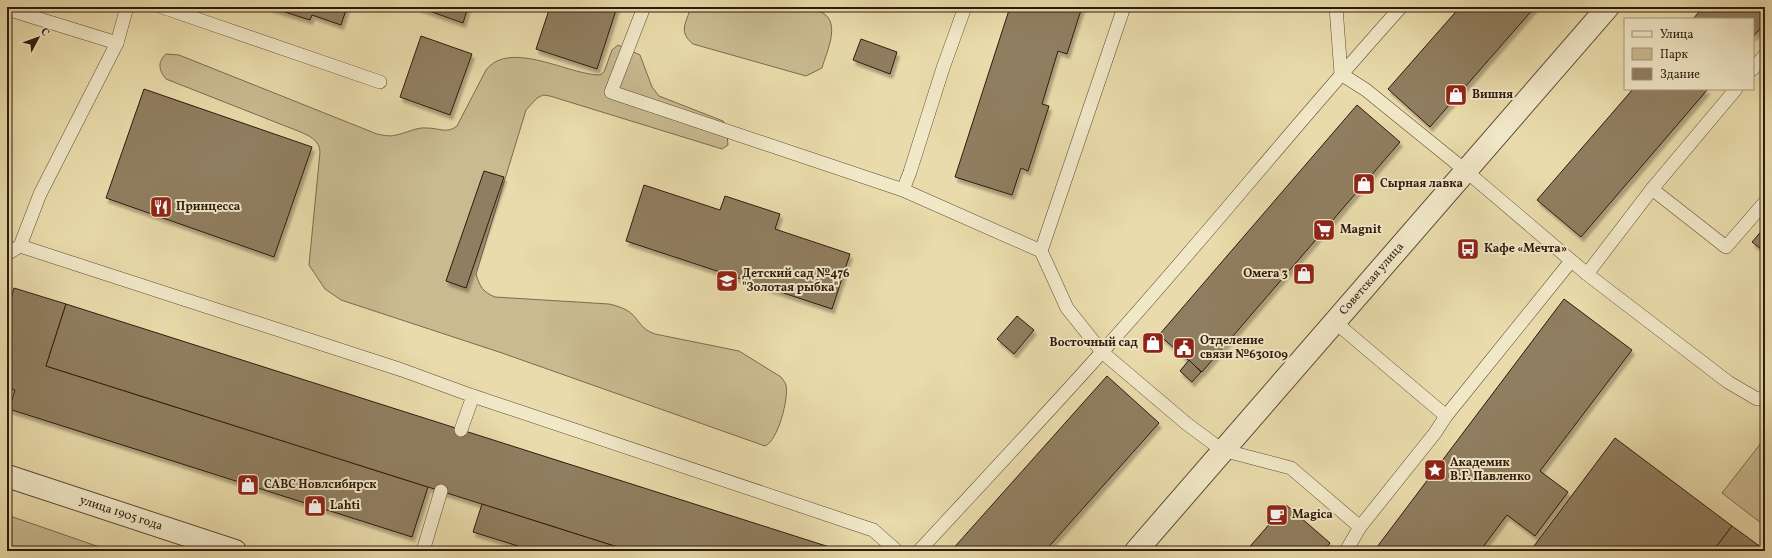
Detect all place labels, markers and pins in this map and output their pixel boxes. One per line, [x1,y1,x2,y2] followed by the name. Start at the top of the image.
[1443,82,1469,108] shop icon: Вишня
[1472,87,1513,103] place label: Вишня
[1351,171,1377,197] shop icon: Сырная лавка
[1380,176,1463,192] place label: Сырная лавка
[148,194,174,220] restaurant icon: Принцесса
[176,199,241,215] place label: Принцесса
[1311,217,1337,243] supermarket icon: Magnit
[1340,222,1382,238] place label: Magnit
[1455,236,1481,262] bus stop icon: Кафе «Мечта»
[1484,241,1567,257] place label: Кафе «Мечта»
[1291,261,1317,287] shop icon: Омега 3
[742,266,850,296] place label: Детский сад №476 "Золотая рыбка"
[1243,266,1288,282] place label: Омега 3
[714,268,740,294] school or university icon: Детский сад №476 "Золотая рыбка"
[1140,330,1166,356] shop icon: Восточный сад
[1200,333,1288,363] place label: Отделение связи №630109
[1050,335,1139,351] place label: Восточный сад
[1171,335,1197,361] public building icon: Отделение связи №630109
[1450,455,1531,485] place label: Академик В.Г. Павленко
[1422,457,1448,483] place icon: Академик В.Г. Павленко
[235,472,261,498] shop icon: САВС Новлсибирск
[264,477,376,493] place label: САВС Новлсибирск
[302,493,328,519] shop icon: Lahti
[330,498,360,514] place label: Lahti
[1264,502,1290,528] cafe icon: Magica
[1292,507,1333,523] place label: Magica

